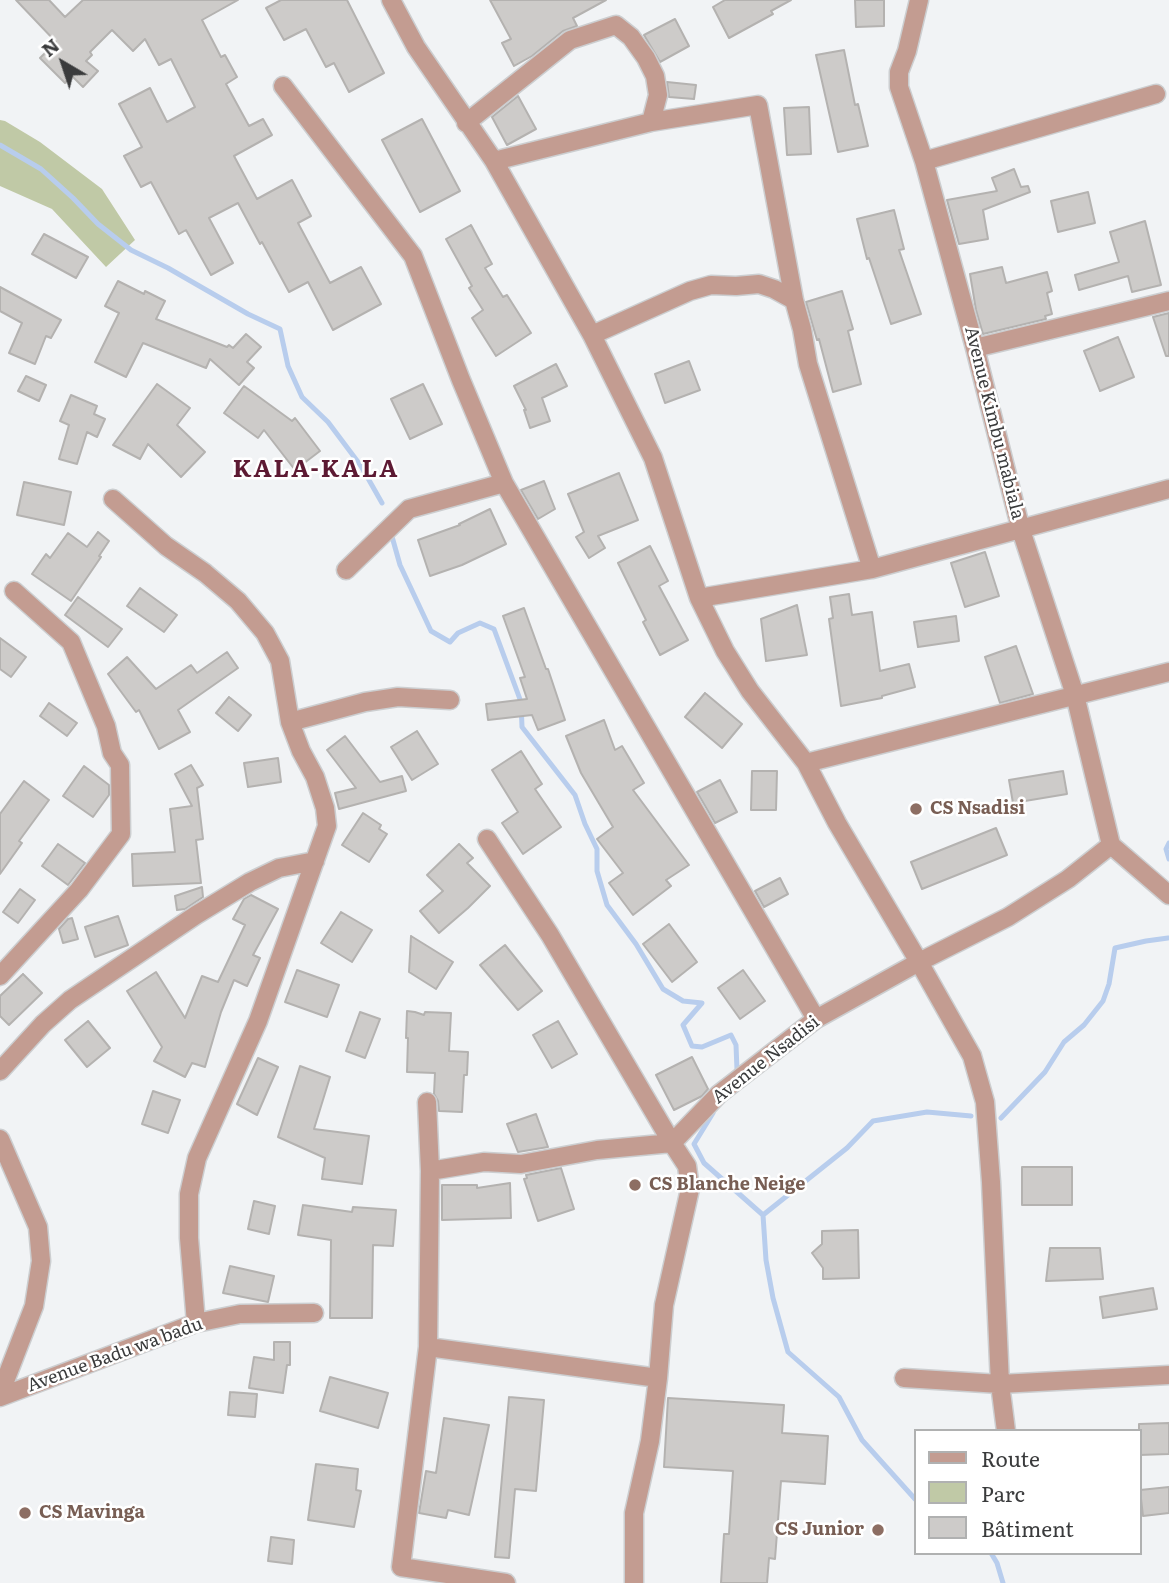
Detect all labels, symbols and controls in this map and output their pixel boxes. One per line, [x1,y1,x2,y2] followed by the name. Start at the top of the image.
[28,28,98,98] north arrow
[35,31,65,63] text: N
[960,324,1028,522] street label: Avenue Kimbu mabiala
[234,456,398,484] district label: KALA-KALA
[930,798,1025,820] place label: CS Nsadisi
[908,801,924,817] marker: CS Nsadisi
[708,1011,824,1109] street label: Avenue Nsadisi
[649,1174,805,1196] place label: CS Blanche Neige
[627,1177,643,1193] marker: CS Blanche Neige
[24,1313,206,1397] street label: Avenue Badu wa badu
[914,1429,1141,1555] legend
[981,1442,1040,1473] text: Route
[981,1477,1025,1508] text: Parc
[39,1502,145,1524] place label: CS Mavinga
[17,1505,33,1521] marker: CS Mavinga
[981,1512,1074,1543] text: Bâtiment
[775,1519,864,1541] place label: CS Junior
[870,1522,886,1538] marker: CS Junior

